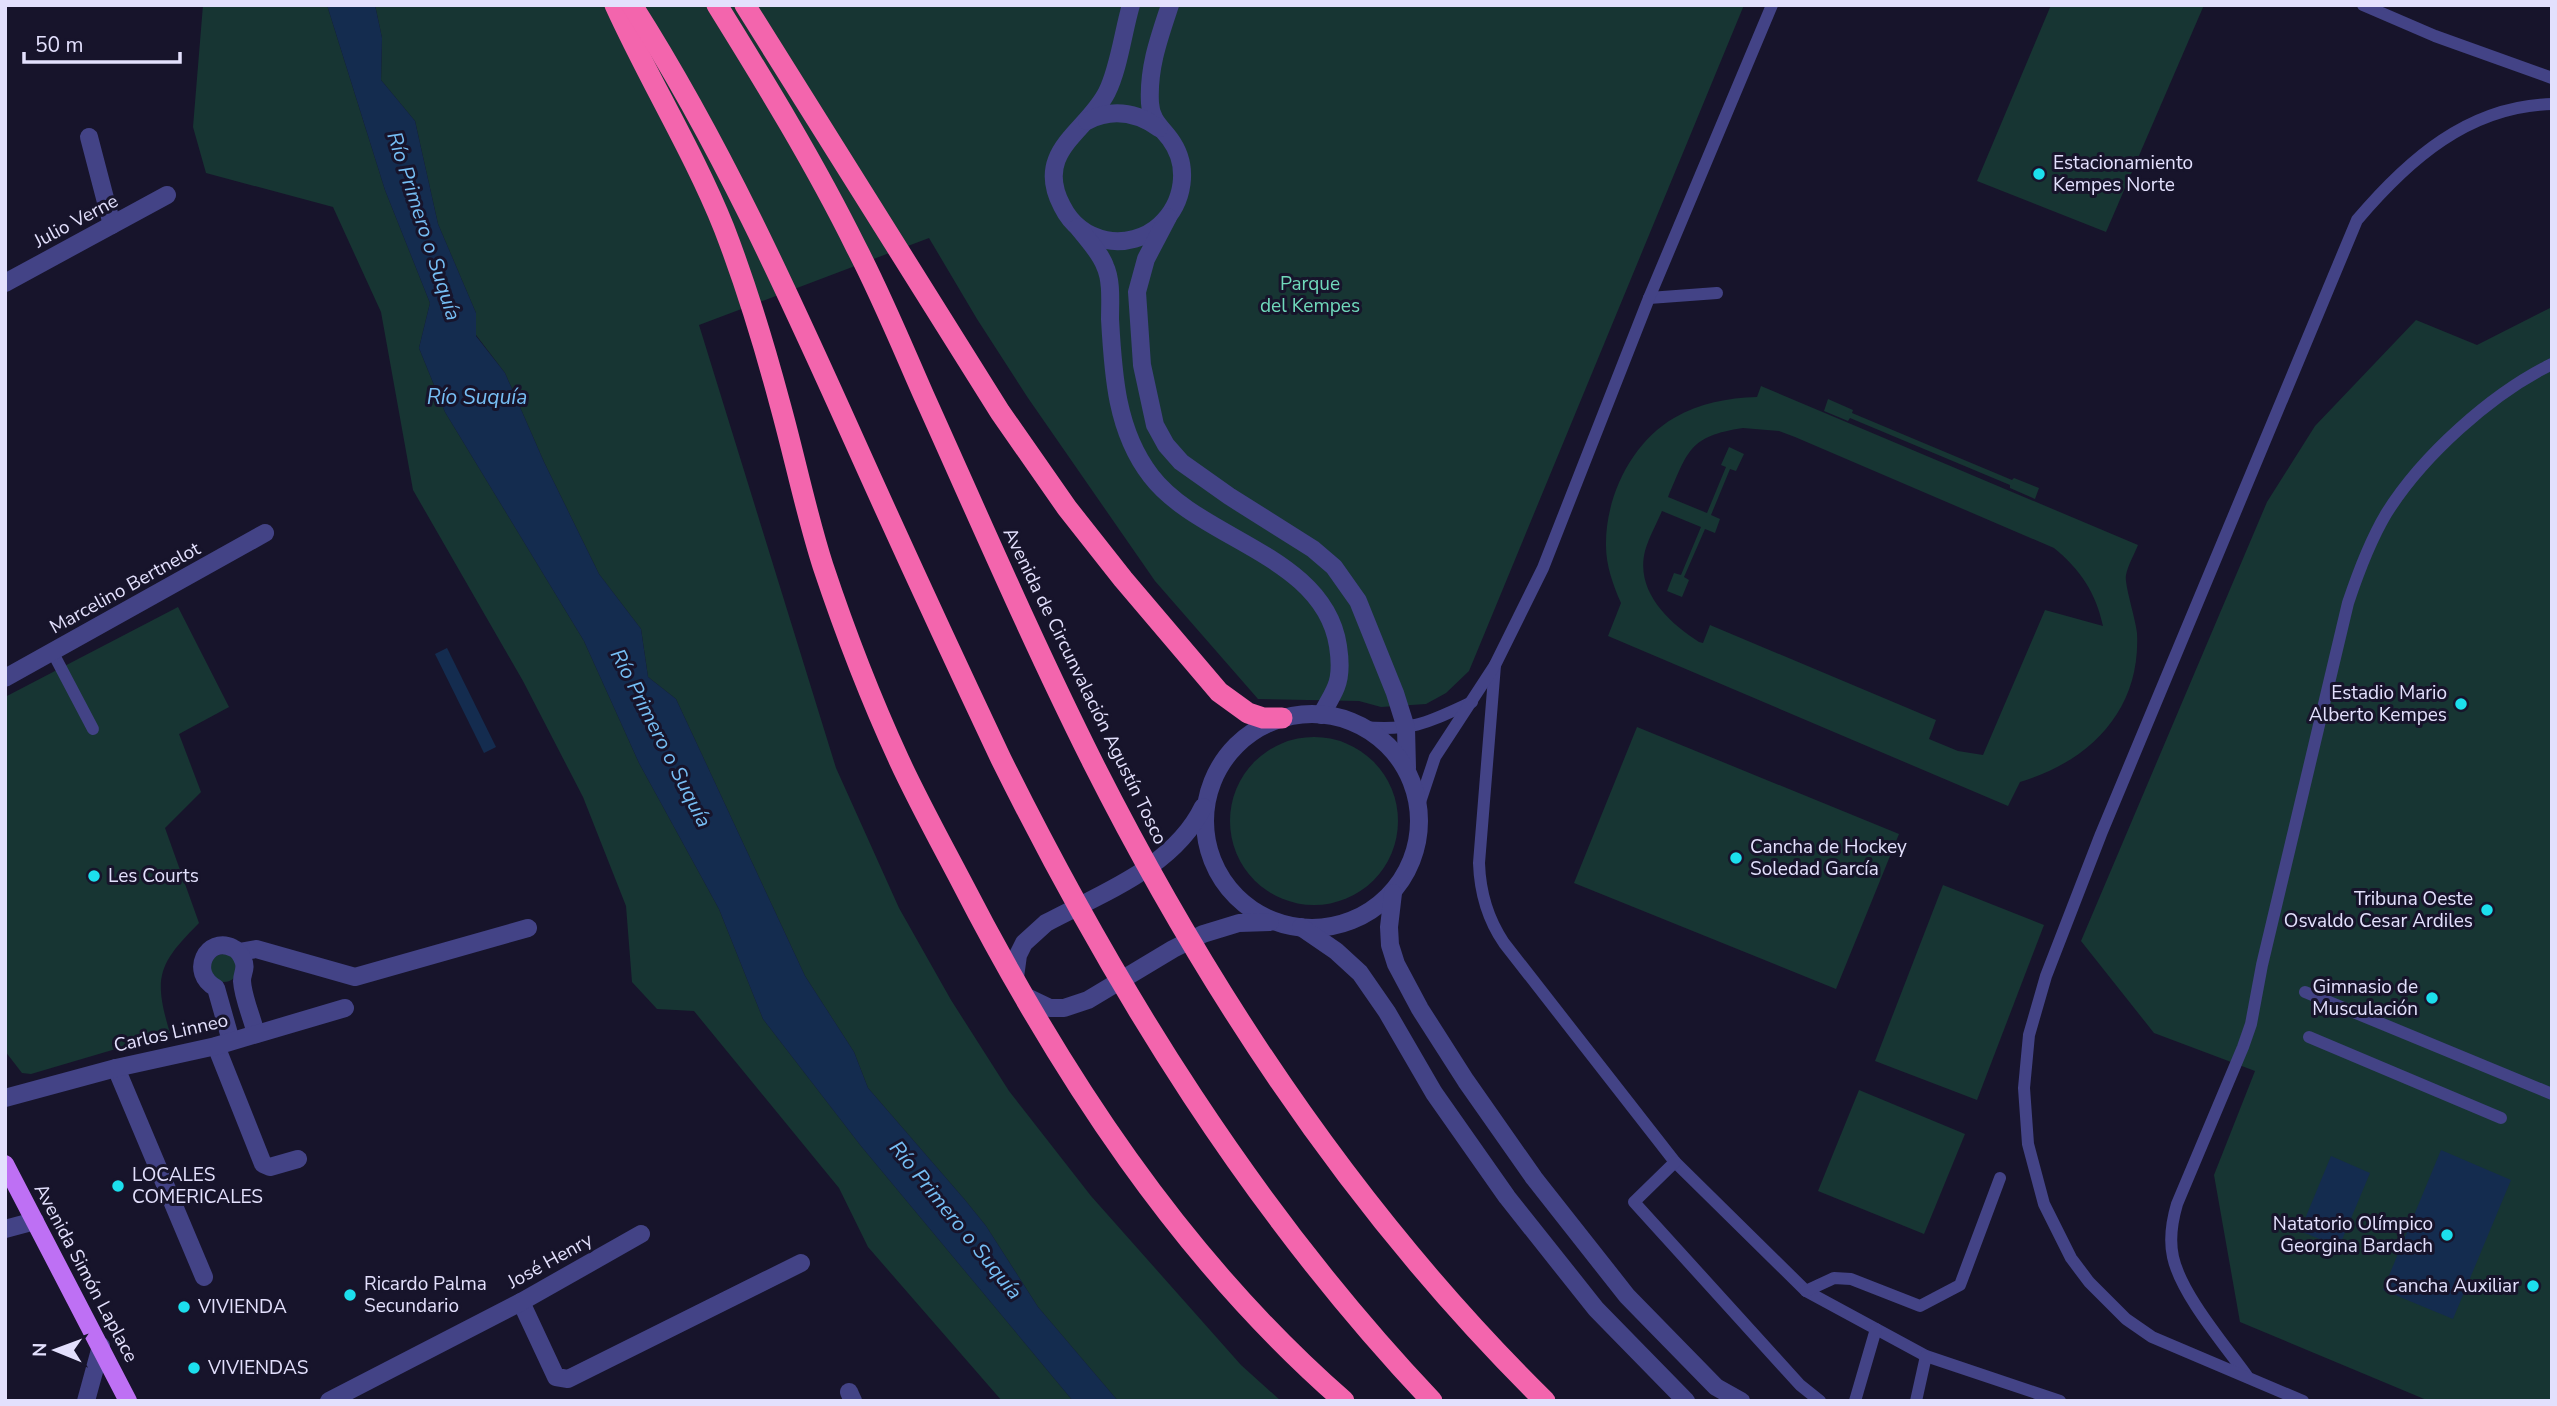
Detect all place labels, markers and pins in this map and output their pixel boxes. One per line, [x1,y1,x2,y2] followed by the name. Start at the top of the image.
[2053,150,2193,198] place label: Estacionamiento Kempes Norte
[2031,166,2047,182] marker: Estacionamiento Kempes Norte
[2309,680,2447,728] place label: Estadio Mario Alberto Kempes
[2453,696,2469,712] marker: Estadio Mario Alberto Kempes
[1750,834,1907,882] place label: Cancha de Hockey Soledad García
[1728,850,1744,866] marker: Cancha de Hockey Soledad García
[108,863,199,889] place label: Les Courts
[86,868,102,884] marker: Les Courts
[2284,886,2473,934] place label: Tribuna Oeste Osvaldo Cesar Ardiles
[2479,902,2495,918] marker: Tribuna Oeste Osvaldo Cesar Ardiles
[2312,974,2418,1022] place label: Gimnasio de Musculación
[2424,990,2440,1006] marker: Gimnasio de Musculación
[132,1162,263,1210] place label: LOCALES COMERICALES
[110,1178,126,1194] marker: LOCALES COMERICALES
[2273,1211,2433,1259] place label: Natatorio Olímpico Georgina Bardach
[2439,1227,2455,1243] marker: Natatorio Olímpico Georgina Bardach
[364,1271,487,1319] place label: Ricardo Palma Secundario
[2385,1273,2519,1299] place label: Cancha Auxiliar
[2525,1278,2541,1294] marker: Cancha Auxiliar
[342,1287,358,1303] marker: Ricardo Palma Secundario
[197,1294,287,1320] place label: VIVIENDA
[176,1299,192,1315] marker: VIVIENDA
[207,1355,308,1381] place label: VIVIENDAS
[186,1360,202,1376] marker: VIVIENDAS

